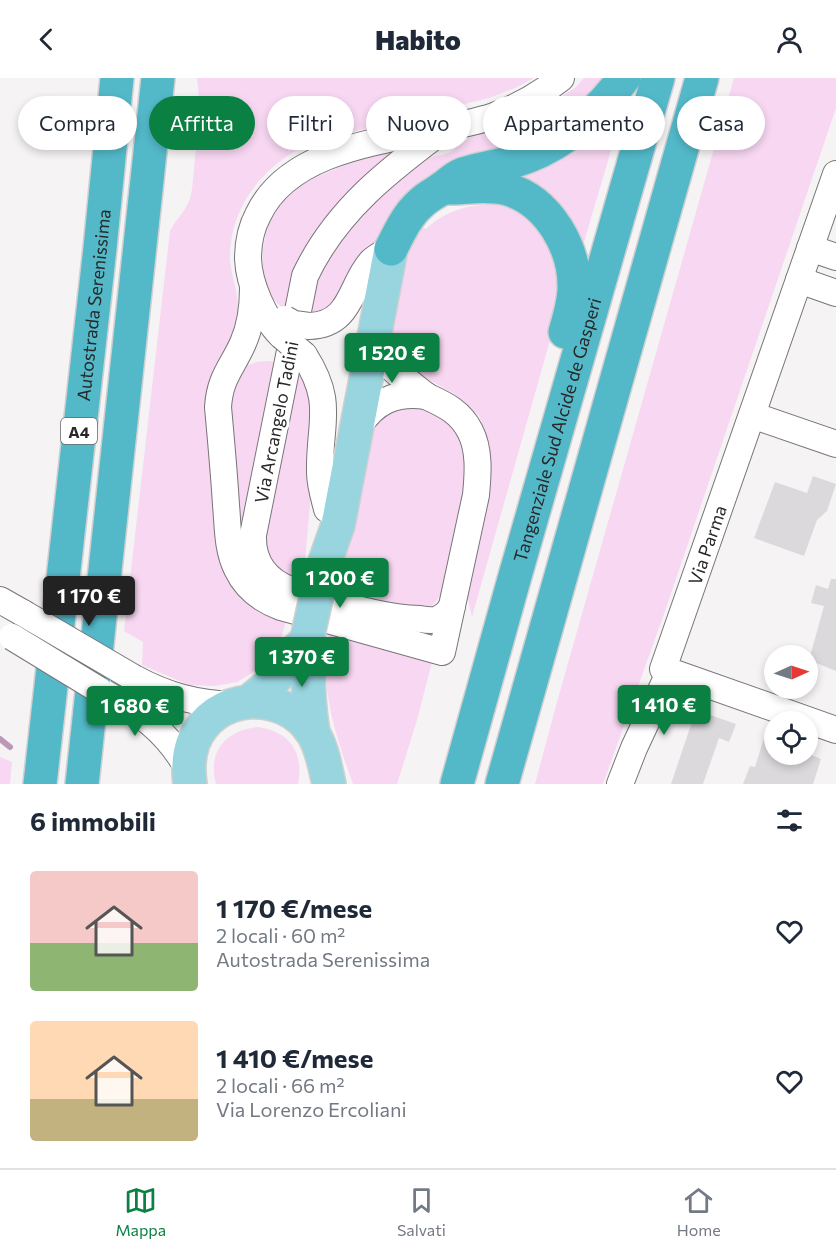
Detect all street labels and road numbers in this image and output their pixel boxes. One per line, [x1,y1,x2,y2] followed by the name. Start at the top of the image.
[72,208,115,402] street label: Autostrada Serenissima
[509,295,605,565] street label: Tangenziale Sud Alcide de Gasperi
[249,339,303,505] street label: Via Arcangelo Tadini
[61,418,97,444] road number: A4
[683,502,731,588] street label: Via Parma

